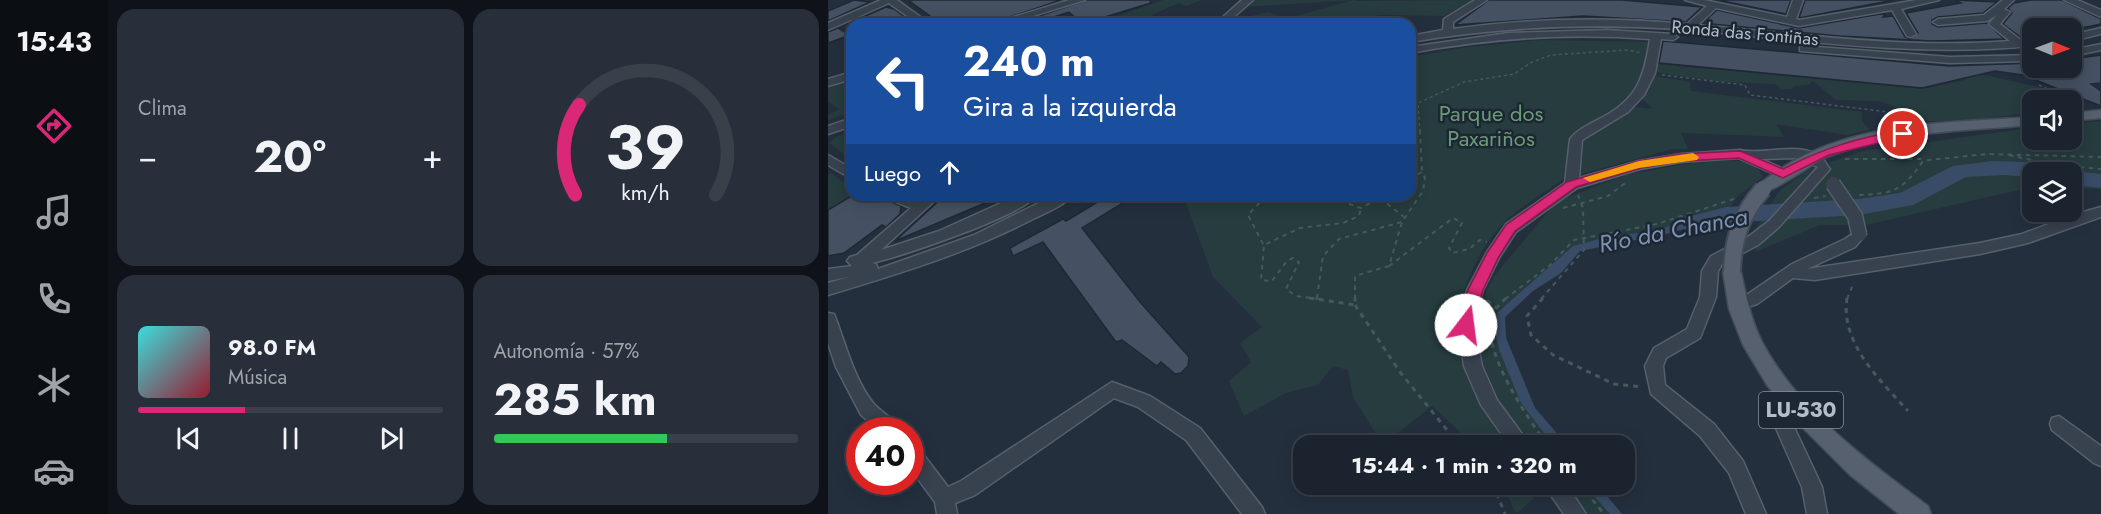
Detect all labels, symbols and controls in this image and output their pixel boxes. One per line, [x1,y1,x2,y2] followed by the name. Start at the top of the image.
[1670,14,1820,52] street label: Ronda das Fontiñas
[2022,18,2082,78] north arrow
[2022,18,2082,222] map controls
[16,22,92,61] text: 15:43
[963,31,1095,92] text: 240 m
[864,42,942,120] icon: left
[963,87,1177,126] text: Gira a la izquierda
[2022,90,2082,150] button: sound
[138,94,187,123] text: Clima
[1439,97,1543,154] park label: Parque dos Paxariños
[606,102,686,192] text: 39
[33,105,75,147] icon: directions
[1877,108,1928,159] pin
[1886,117,1919,150] icon: arrive
[254,124,326,189] text: 20°
[138,133,157,180] text: −
[422,133,443,180] text: +
[933,156,966,189] icon: ahead
[864,157,921,189] text: Luego
[2022,162,2082,222] button: layers
[622,177,670,208] text: km/h
[33,191,75,233] icon: music
[1596,198,1750,262] water label: Río da Chanca
[33,278,75,320] icon: phone
[1434,293,1498,357] position arrow
[228,331,316,363] text: 98.0 FM
[494,337,639,366] text: Autonomía · 57%
[228,363,287,392] text: Música
[33,364,75,406] icon: climate
[494,367,657,432] text: 285 km
[1759,392,1843,428] road number: LU-530
[846,417,924,495] speed limit sign: 40
[172,422,205,455] icon: previous
[274,422,307,455] icon: pause
[375,422,408,455] icon: next
[1351,449,1577,481] text: 15:44 · 1 min · 320 m
[33,450,75,492] icon: car

